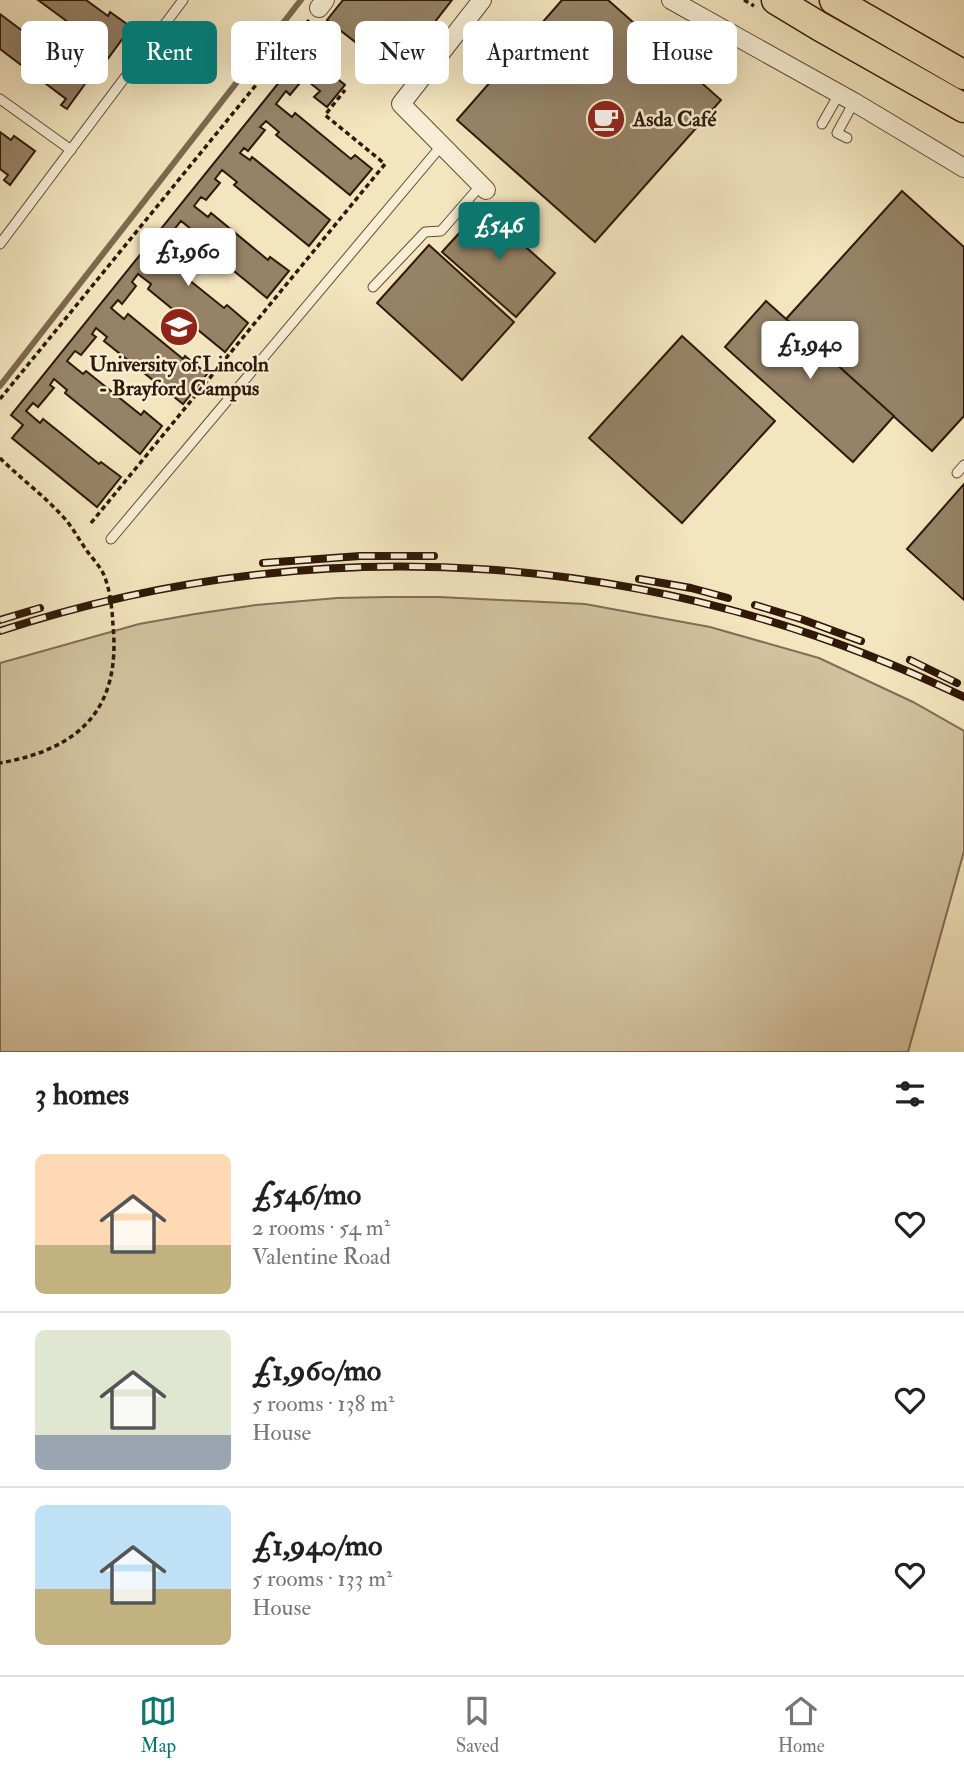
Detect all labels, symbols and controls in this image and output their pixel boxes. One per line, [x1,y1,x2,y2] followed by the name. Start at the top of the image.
[21,21,108,84] chip: Buy
[122,21,217,84] chip: Rent
[231,21,341,84] chip: Filters
[355,21,449,84] chip: New
[463,21,613,84] chip: Apartment
[627,21,737,84] chip: House
[585,98,627,140] cafe icon: Asda Café
[632,106,718,133] place label: Asda Café
[458,202,540,262] pin: £546
[475,210,524,239] text: £546
[131,229,245,288] pin: £1,960
[156,236,220,265] text: £1,960
[158,306,200,348] school or university icon: University of Lincoln - Brayford Campus
[753,322,867,381] pin: £1,940
[777,329,843,358] text: £1,940
[89,351,269,402] place label: University of Lincoln - Brayford Campus
[891,1075,929,1113] icon: filters
[35,1076,129,1113] text: 3 homes
[252,1176,361,1213] text: £546/mo
[91,1182,175,1266] icon: home
[891,1205,929,1243] icon: heart
[252,1213,390,1242] text: 2 rooms · 54 m²
[252,1242,391,1271] text: Valentine Road
[252,1352,381,1389] text: £1,960/mo
[91,1358,175,1442] icon: home
[891,1381,929,1419] icon: heart
[252,1389,395,1418] text: 5 rooms · 138 m²
[252,1418,311,1447] text: House
[252,1527,382,1564] text: £1,940/mo
[91,1533,175,1617] icon: home
[891,1556,929,1594] icon: heart
[252,1564,393,1593] text: 5 rooms · 133 m²
[252,1593,311,1622] text: House
[139,1692,177,1758] tab: Map
[456,1692,499,1758] tab: Saved
[778,1692,825,1758] tab: Home

